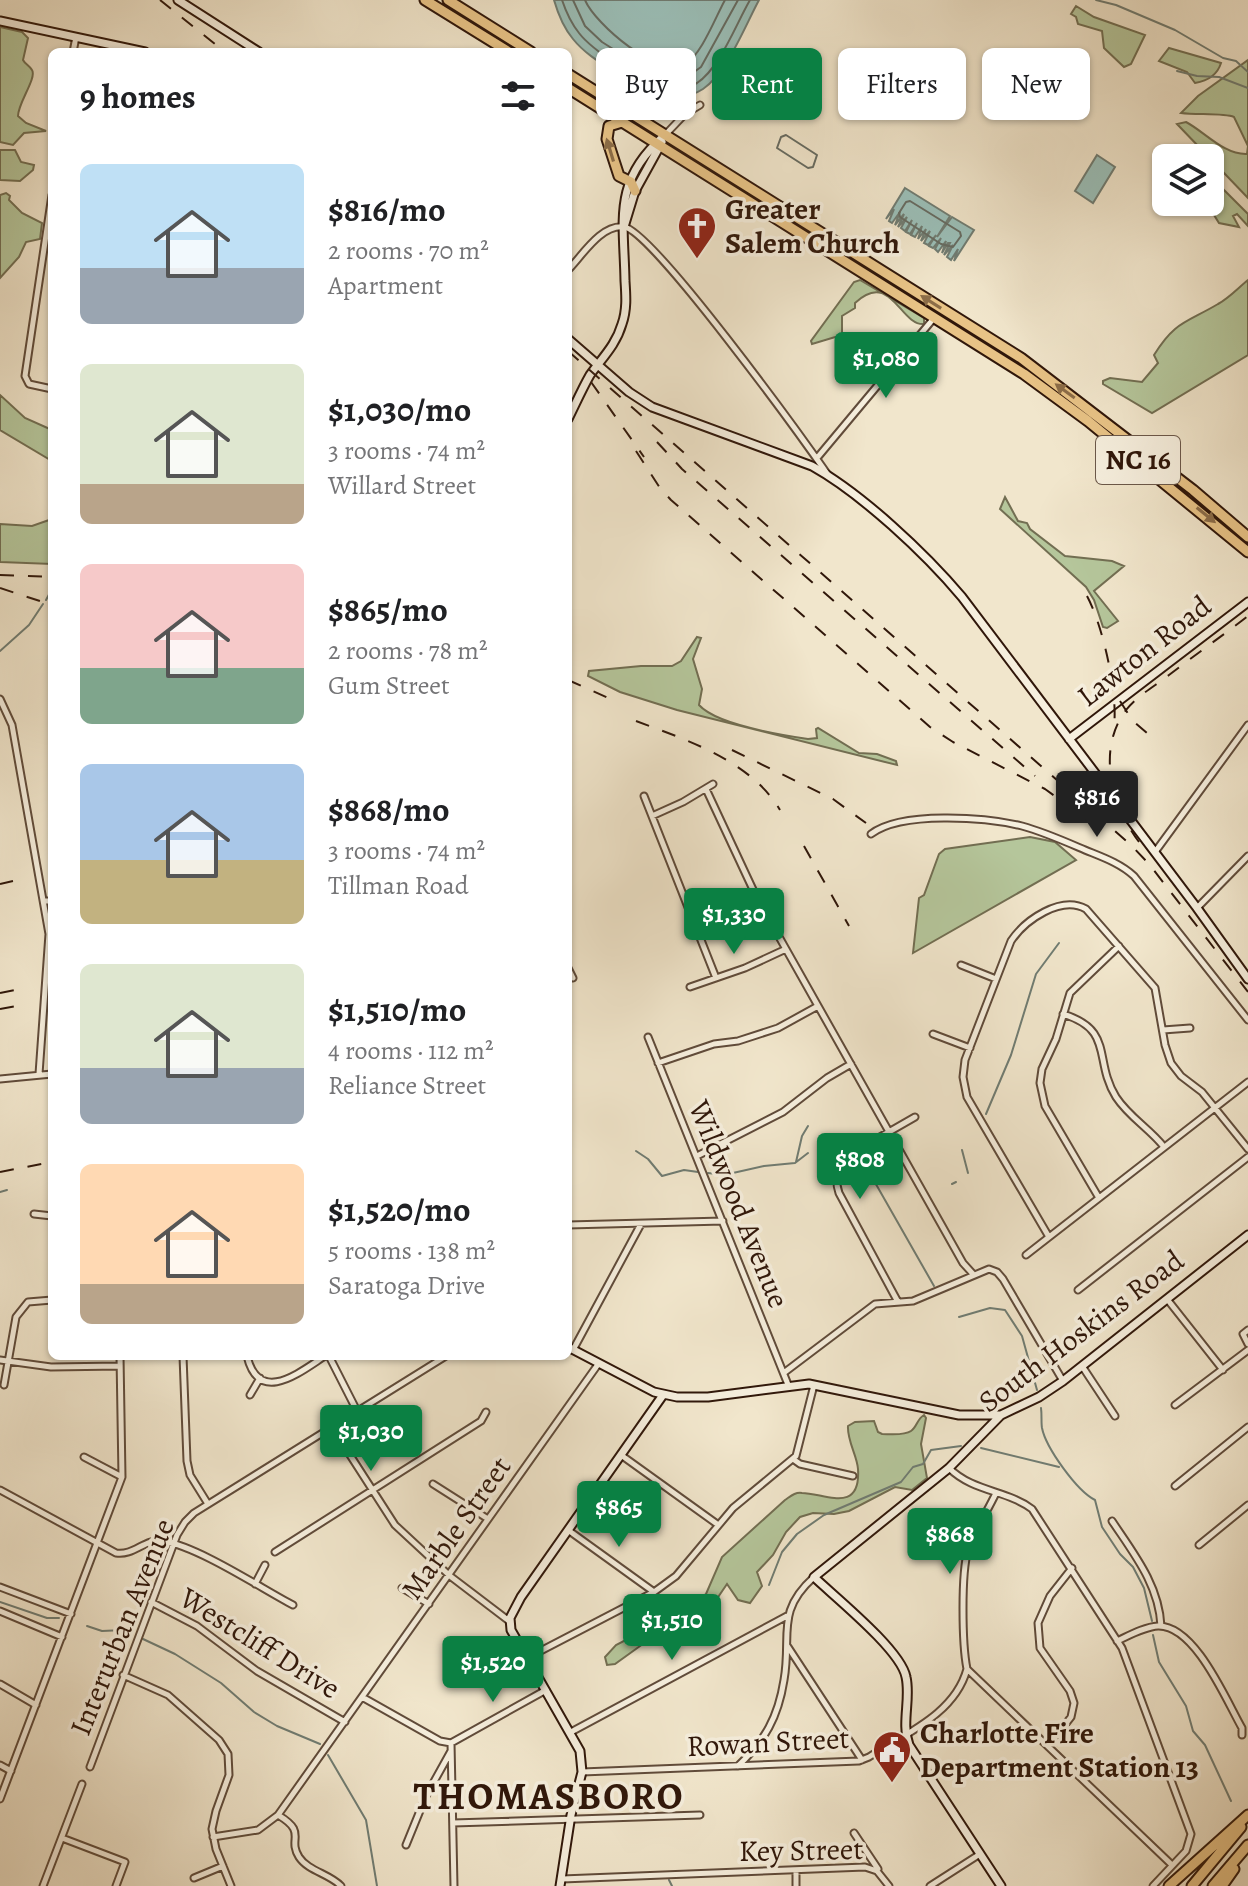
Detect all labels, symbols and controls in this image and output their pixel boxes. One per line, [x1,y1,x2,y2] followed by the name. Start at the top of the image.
[596,48,696,120] chip: Buy
[712,48,822,120] chip: Rent
[838,48,966,120] chip: Filters
[982,48,1090,120] chip: New
[80,73,196,120] text: 9 homes
[496,74,540,118] icon: filters
[603,138,616,162] one-way arrow
[1152,144,1224,216] map controls
[1152,144,1224,216] button: layers
[328,186,445,233] text: $816/mo
[725,189,900,263] place label: Greater Salem Church
[144,196,240,292] icon: home
[676,205,718,260] church icon: Greater Salem Church
[328,233,489,268] text: 2 rooms · 70 m²
[328,268,443,303] text: Apartment
[920,295,942,309] one-way arrow
[821,332,951,400] pin: $1,080
[852,340,920,375] text: $1,080
[1055,383,1076,399] one-way arrow
[328,386,471,433] text: $1,030/mo
[144,396,240,492] icon: home
[328,433,485,468] text: 3 rooms · 74 m²
[1096,436,1180,484] road number: NC 16
[328,468,476,503] text: Willard Street
[1196,506,1216,523] one-way arrow
[328,586,448,633] text: $865/mo
[1069,586,1220,716] street label: Lawton Road
[144,596,240,692] icon: home
[328,633,487,668] text: 2 rooms · 78 m²
[328,668,450,703] text: Gum Street
[1050,771,1144,839] pin: $816
[1074,779,1120,814] text: $816
[328,786,450,833] text: $868/mo
[144,796,240,892] icon: home
[328,833,485,868] text: 3 rooms · 74 m²
[328,868,469,903] text: Tillman Road
[669,888,799,956] pin: $1,330
[702,896,766,931] text: $1,330
[328,986,466,1033] text: $1,510/mo
[144,996,240,1092] icon: home
[328,1033,494,1068] text: 4 rooms · 112 m²
[328,1068,486,1103] text: Reliance Street
[679,1093,799,1314] street label: Wildwood Avenue
[813,1133,907,1201] pin: $808
[835,1141,885,1176] text: $808
[328,1186,470,1233] text: $1,520/mo
[144,1196,240,1292] icon: home
[328,1233,495,1268] text: 5 rooms · 138 m²
[970,1240,1193,1421] street label: South Hoskins Road
[328,1268,485,1303] text: Saratoga Drive
[306,1405,436,1473] pin: $1,030
[338,1413,404,1448] text: $1,030
[392,1448,520,1608] street label: Marble Street
[572,1481,666,1549] pin: $865
[595,1489,643,1524] text: $865
[903,1508,997,1576] pin: $868
[60,1513,184,1741] street label: Interurban Avenue
[925,1516,975,1551] text: $868
[171,1577,348,1708] street label: Westcliff Drive
[607,1594,737,1662] pin: $1,510
[641,1602,703,1637] text: $1,510
[428,1636,558,1704] pin: $1,520
[460,1644,526,1679] text: $1,520
[920,1713,1199,1787] place label: Charlotte Fire Department Station 13
[686,1718,850,1766] street label: Rowan Street
[871,1729,913,1784] public building icon: Charlotte Fire Department Station 13
[414,1770,684,1822] district label: THOMASBORO
[738,1829,864,1871] street label: Key Street

